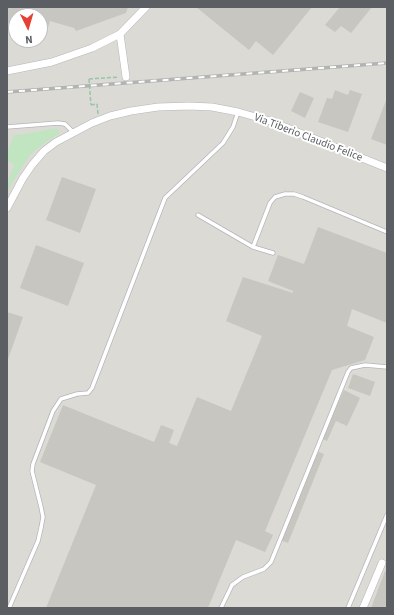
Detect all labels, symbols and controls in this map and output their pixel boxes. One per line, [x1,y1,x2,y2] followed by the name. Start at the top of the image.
[8,8,48,48] north arrow
[25,32,33,47] text: N
[252,111,364,165] street label: Via Tiberio Claudio Felice

